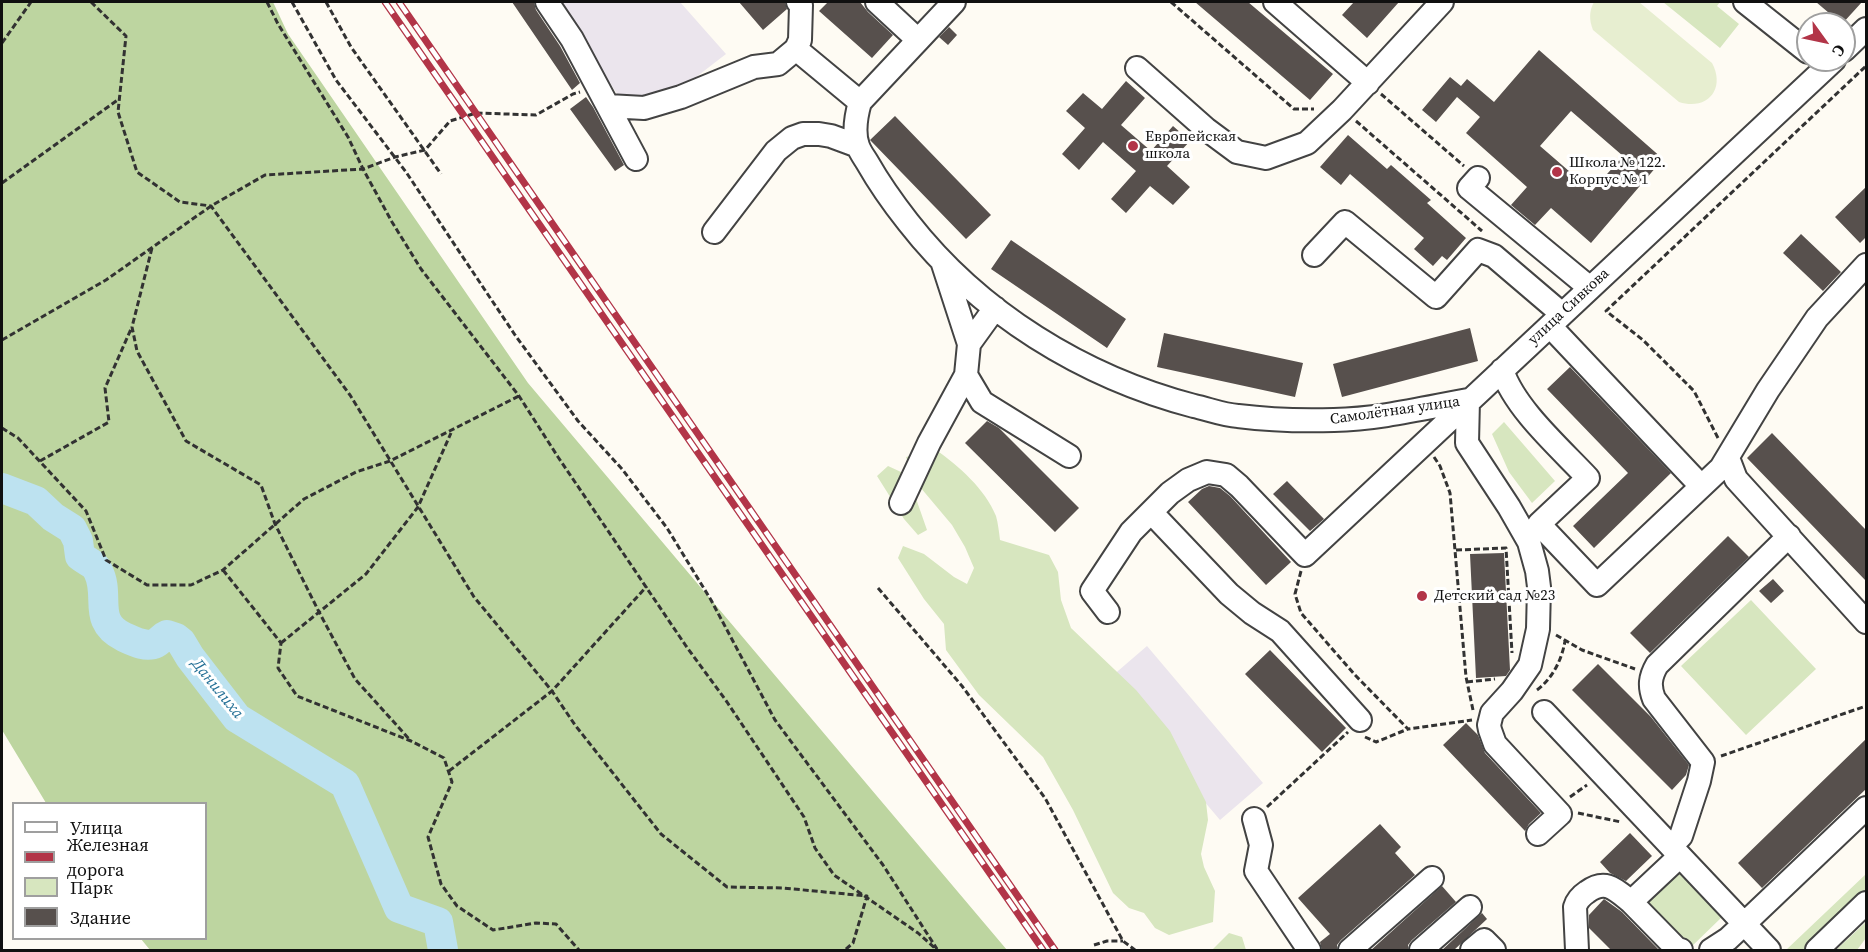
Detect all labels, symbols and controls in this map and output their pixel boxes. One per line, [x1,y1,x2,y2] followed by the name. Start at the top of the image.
[1796,12,1856,72] north arrow
[1827,41,1851,61] text: С
[1145,128,1236,163] place label: Европейская школа
[1126,139,1140,153] marker: Европейская школа
[1569,154,1666,189] place label: Школа № 122. Корпус № 1
[1550,165,1564,179] marker: Школа № 122. Корпус № 1
[1525,265,1613,349] street label: улица Сивкова
[1329,393,1461,429] street label: Самолётная улица
[1434,587,1555,605] place label: Детский сад №23
[1415,589,1429,603] marker: Детский сад №23
[187,655,247,723] water label: Данилиха
[12,802,207,940] legend
[70,815,123,840] text: Улица
[67,832,149,882] text: Железная дорога
[70,875,113,900] text: Парк
[70,905,131,930] text: Здание

